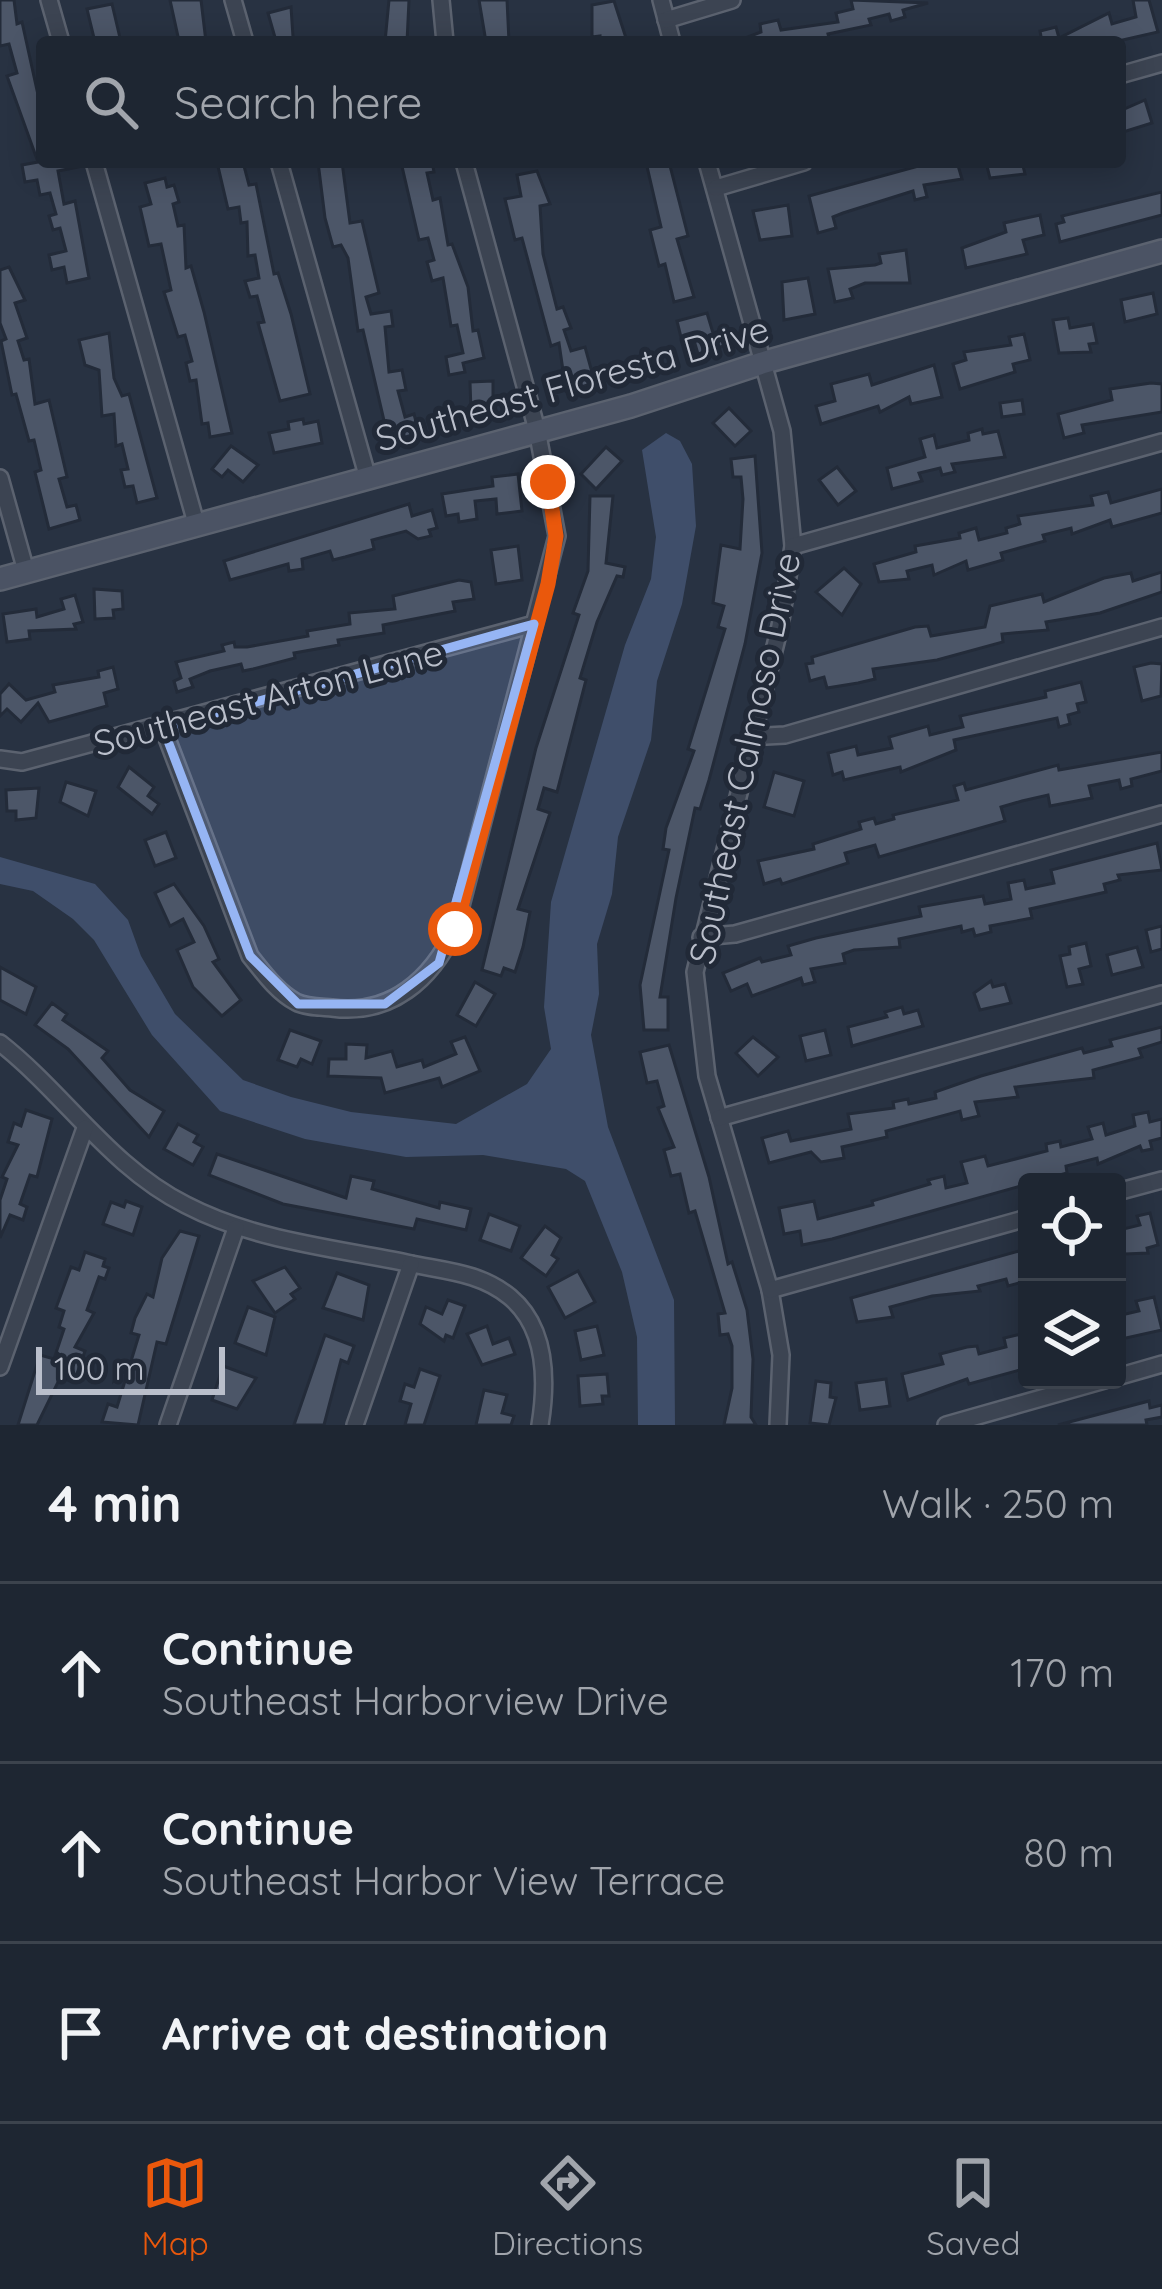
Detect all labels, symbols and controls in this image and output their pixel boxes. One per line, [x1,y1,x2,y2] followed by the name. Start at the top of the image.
[36,36,1126,168] search box
[78,69,144,135] icon: search
[174,74,422,130] text: Search here
[370,305,774,461] street label: Southeast Floresta Drive
[521,455,575,509] route end
[678,548,810,968] street label: Southeast Calmoso Drive
[88,629,448,765] street label: Southeast Arton Lane
[428,902,482,956] route start
[1018,1173,1126,1389] map controls
[1018,1173,1126,1281] button: locate
[1018,1281,1126,1389] button: layers
[36,1341,225,1394] scale bar
[54,1347,145,1388] text: 100 m
[48,1471,182,1535] text: 4 min
[882,1479,1114,1528] text: Walk · 250 m
[162,1620,354,1676] text: Continue
[48,1640,114,1706] icon: ahead
[1010,1648,1114,1697] text: 170 m
[162,1676,669,1725] text: Southeast Harborview Drive
[162,1800,354,1856] text: Continue
[48,1820,114,1886] icon: ahead
[1024,1828,1114,1877] text: 80 m
[162,1856,725,1905] text: Southeast Harbor View Terrace
[48,2000,114,2066] icon: arrive
[162,2005,608,2061] text: Arrive at destination
[142,2150,209,2263] tab: Map
[492,2150,643,2263] tab: Directions
[926,2150,1020,2263] tab: Saved

